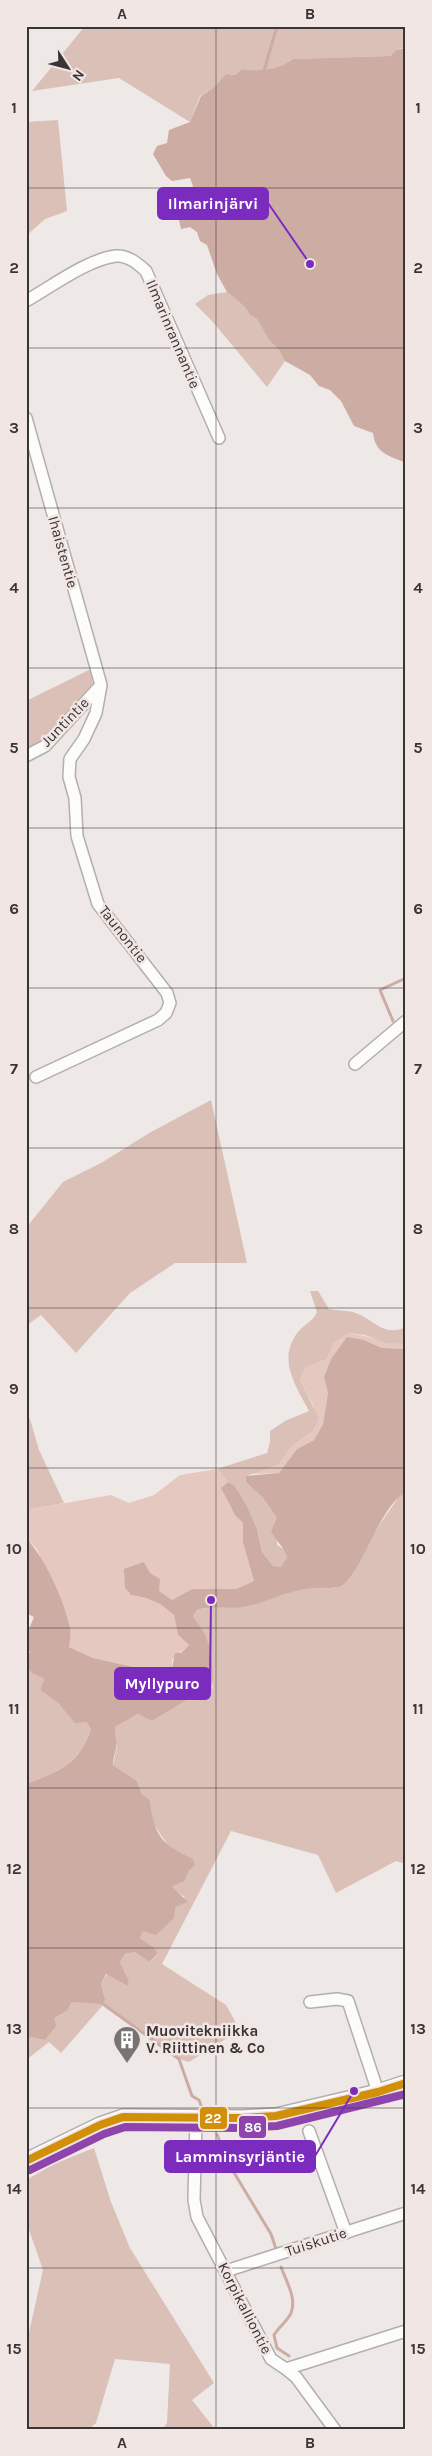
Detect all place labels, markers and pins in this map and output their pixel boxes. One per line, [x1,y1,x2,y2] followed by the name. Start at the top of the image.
[158,188,268,219] callout: Ilmarinjärvi
[115,1668,210,1699] callout: Myllypuro
[146,2022,265,2057] place label: Muovitekniikka V. Riittinen & Co
[112,2025,142,2064] building icon: Muovitekniikka V. Riittinen & Co
[165,2141,315,2172] callout: Lamminsyrjäntie

